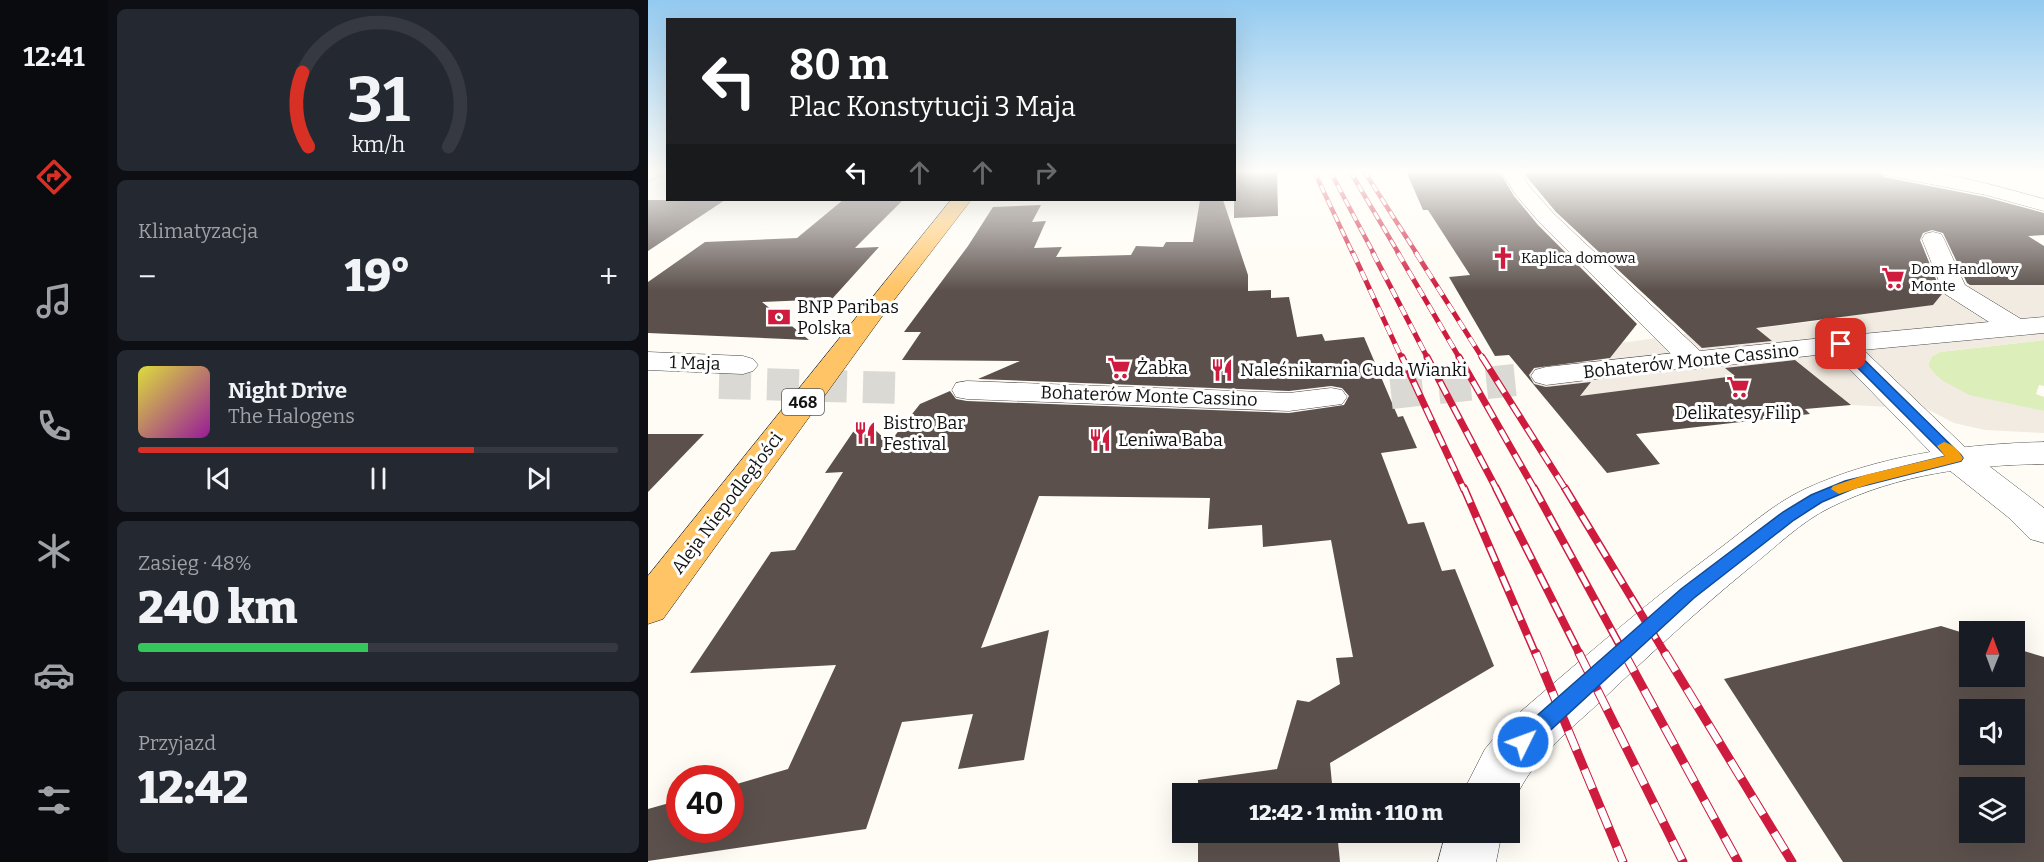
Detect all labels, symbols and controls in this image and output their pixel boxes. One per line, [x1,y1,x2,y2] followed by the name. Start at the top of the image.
[789,40,889,90] text: 80 m
[23,41,85,73] text: 12:41
[690,42,768,120] icon: left
[347,63,409,138] text: 31
[789,91,1076,123] text: Plac Konstytucji 3 Maja
[351,132,405,158] text: km/h
[33,156,75,198] icon: directions
[840,156,873,189] icon: left
[903,156,936,189] icon: ahead
[966,156,999,189] icon: ahead
[1029,156,1062,189] icon: right
[138,219,258,243] text: Klimatyzacja
[1490,245,1516,271] church icon: Kaplica domowa
[345,249,411,303] text: 19°
[1521,249,1636,267] place label: Kaplica domowa
[138,257,156,297] text: −
[599,257,618,297] text: +
[1911,260,2019,295] place label: Dom Handlowy Monte
[1880,265,1906,291] supermarket icon: Dom Handlowy Monte
[33,280,75,322] icon: music
[797,296,899,339] place label: BNP Paribas Polska
[766,304,792,330] bank icon: BNP Paribas Polska
[1815,318,1866,369] pin
[1824,327,1857,360] icon: arrive
[1582,339,1800,383] street label: Bohaterów Monte Cassino
[669,351,721,375] street label: 1 Maja
[1106,355,1132,381] supermarket icon: Żabka
[1137,357,1188,379] place label: Żabka
[1209,357,1235,383] restaurant icon: Naleśnikarnia Cuda Wianki
[1240,359,1467,381] place label: Naleśnikarnia Cuda Wianki
[1725,374,1751,400] supermarket icon: Delikatesy Filip
[228,377,347,404] text: Night Drive
[1040,381,1258,411] street label: Bohaterów Monte Cassino
[782,389,824,415] road number: 468
[1675,402,1801,424] place label: Delikatesy Filip
[228,404,355,428] text: The Halogens
[33,405,75,447] icon: phone
[883,412,965,455] place label: Bistro Bar Festival
[852,420,878,446] restaurant icon: Bistro Bar Festival
[1087,427,1113,453] restaurant icon: Leniwa Baba
[667,428,787,578] street label: Aleja Niepodległości
[1118,429,1223,451] place label: Leniwa Baba
[202,462,235,495] icon: previous
[362,462,395,495] icon: pause
[522,462,555,495] icon: next
[33,530,75,572] icon: climate
[138,551,252,575] text: Zasięg · 48%
[138,581,297,635] text: 240 km
[1959,621,2025,687] north arrow
[1959,621,2025,843] map controls
[33,654,75,696] icon: car
[1959,699,2025,765] button: sound
[1491,710,1555,774] position arrow
[138,731,216,755] text: Przyjazd
[138,761,248,815] text: 12:42
[666,765,744,843] speed limit sign: 40
[1959,777,2025,843] button: layers
[33,779,75,821] icon: filters
[1249,799,1443,826] text: 12:42 · 1 min · 110 m

